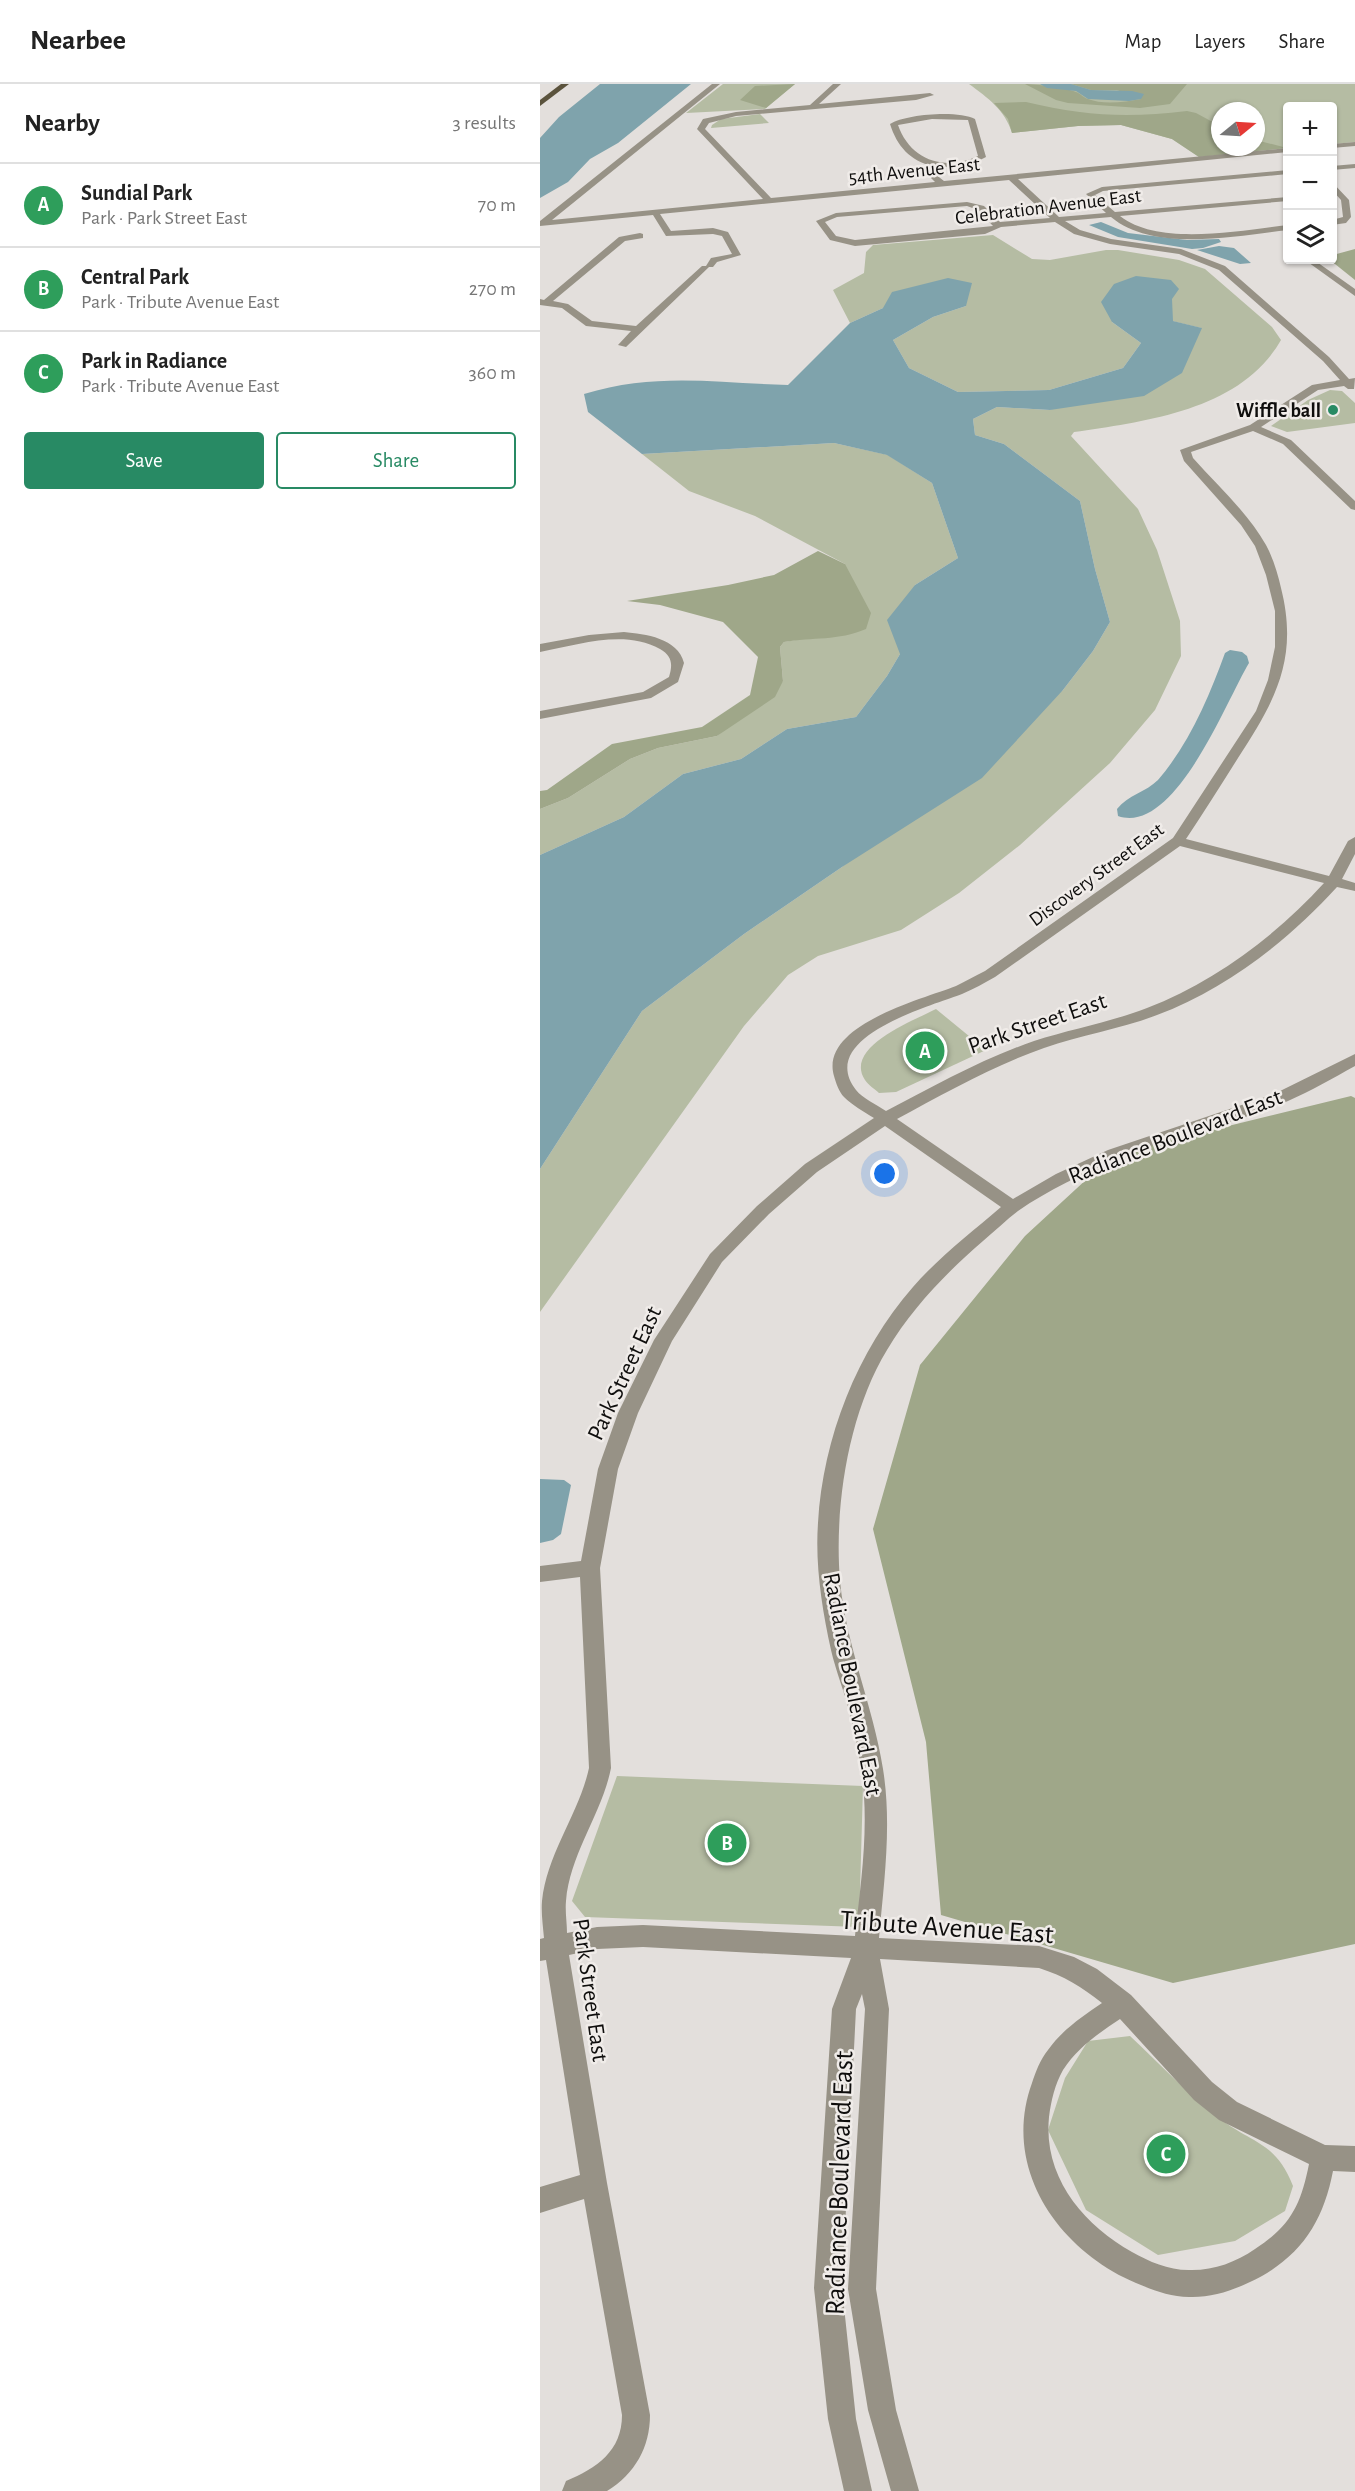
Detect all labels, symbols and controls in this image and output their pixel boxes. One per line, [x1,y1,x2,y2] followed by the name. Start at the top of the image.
[30,27,126,55] text: Nearbee
[1125,31,1161,52] text: Map
[1194,31,1245,52] text: Layers
[1278,31,1325,52] text: Share
[1211,102,1265,156] north arrow
[1283,102,1337,264] map controls
[1283,102,1337,156] button: +
[24,110,100,136] text: Nearby
[452,113,516,133] text: 3 results
[847,154,981,188] street label: 54th Avenue East
[1283,156,1337,210] button: −
[81,182,192,204] text: Sundial Park
[954,186,1143,228] street label: Celebration Avenue East
[38,195,50,215] text: A
[478,195,516,215] text: 70 m
[81,208,247,228] text: Park · Park Street East
[1283,210,1337,264] button: layers
[81,266,189,288] text: Central Park
[38,279,49,299] text: B
[469,279,516,299] text: 270 m
[81,292,279,312] text: Park · Tribute Avenue East
[81,350,227,372] text: Park in Radiance
[38,363,49,383] text: C
[469,363,516,383] text: 360 m
[81,376,279,396] text: Park · Tribute Avenue East
[1236,401,1321,421] place label: Wiffle ball
[1326,403,1340,417] marker: Wiffle ball
[24,432,264,489] button: Save
[276,432,516,489] button: Share
[1026,819,1168,930] street label: Discovery Street East
[965,989,1110,1059] street label: Park Street East
[906,1028,944,1074] pin: A
[1065,1085,1286,1189] street label: Radiance Boulevard East
[870,1159,899,1188] your location
[583,1303,666,1444] street label: Park Street East
[819,1571,885,1798] street label: Radiance Boulevard East
[708,1820,747,1866] pin: B
[839,1907,1055,1949] street label: Tribute Avenue East
[568,1917,612,2064] street label: Park Street East
[821,2050,859,2316] street label: Radiance Boulevard East
[1146,2132,1186,2176] pin: C

